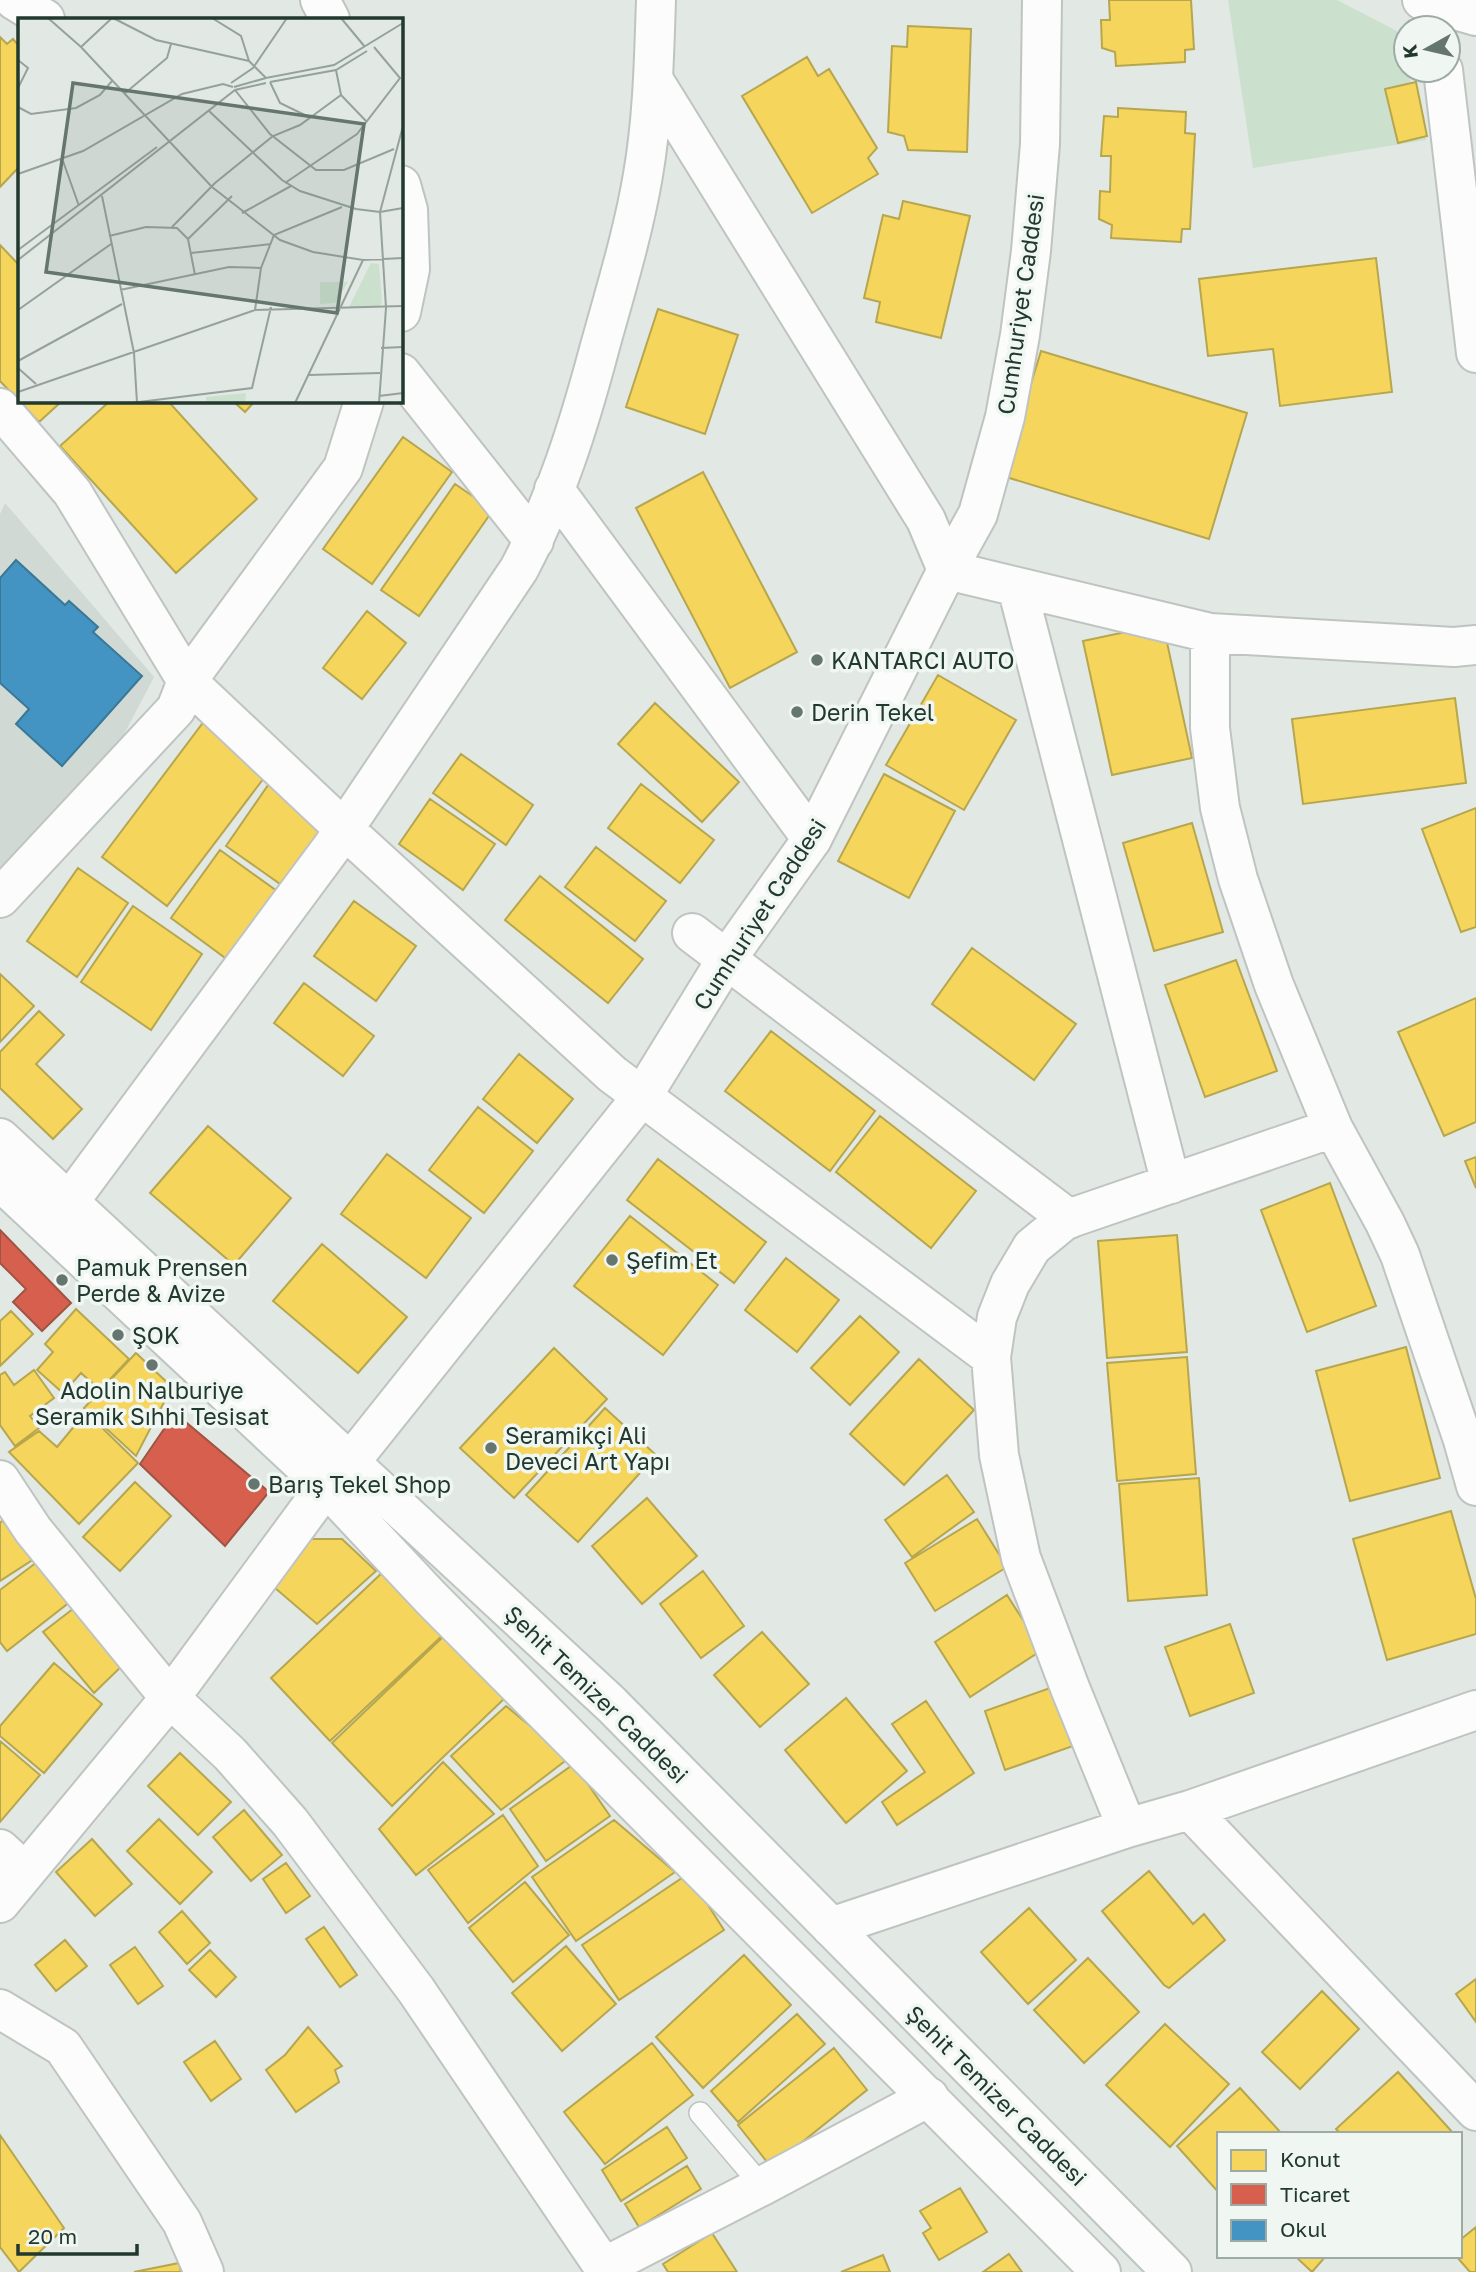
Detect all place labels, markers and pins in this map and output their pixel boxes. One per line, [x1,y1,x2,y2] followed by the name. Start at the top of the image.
[831,646,1015,674] place label: KANTARCI AUTO
[809,652,825,668] marker: KANTARCI AUTO
[811,698,934,726] place label: Derin Tekel
[789,704,805,720] marker: Derin Tekel
[626,1246,718,1274] place label: Şefim Et
[604,1252,620,1268] marker: Şefim Et
[76,1253,248,1307] place label: Pamuk Prensen Perde & Avize
[54,1272,70,1288] marker: Pamuk Prensen Perde & Avize
[132,1321,180,1349] place label: ŞOK
[110,1327,126,1343] marker: ŞOK
[144,1357,160,1373] marker: Adolin Nalburiye Seramik Sıhhi Tesisat
[35,1376,269,1430] place label: Adolin Nalburiye Seramik Sıhhi Tesisat
[505,1421,670,1475] place label: Seramikçi Ali Deveci Art Yapı
[483,1440,499,1456] marker: Seramikçi Ali Deveci Art Yapı
[268,1470,451,1498] place label: Barış Tekel Shop
[246,1476,262,1492] marker: Barış Tekel Shop

